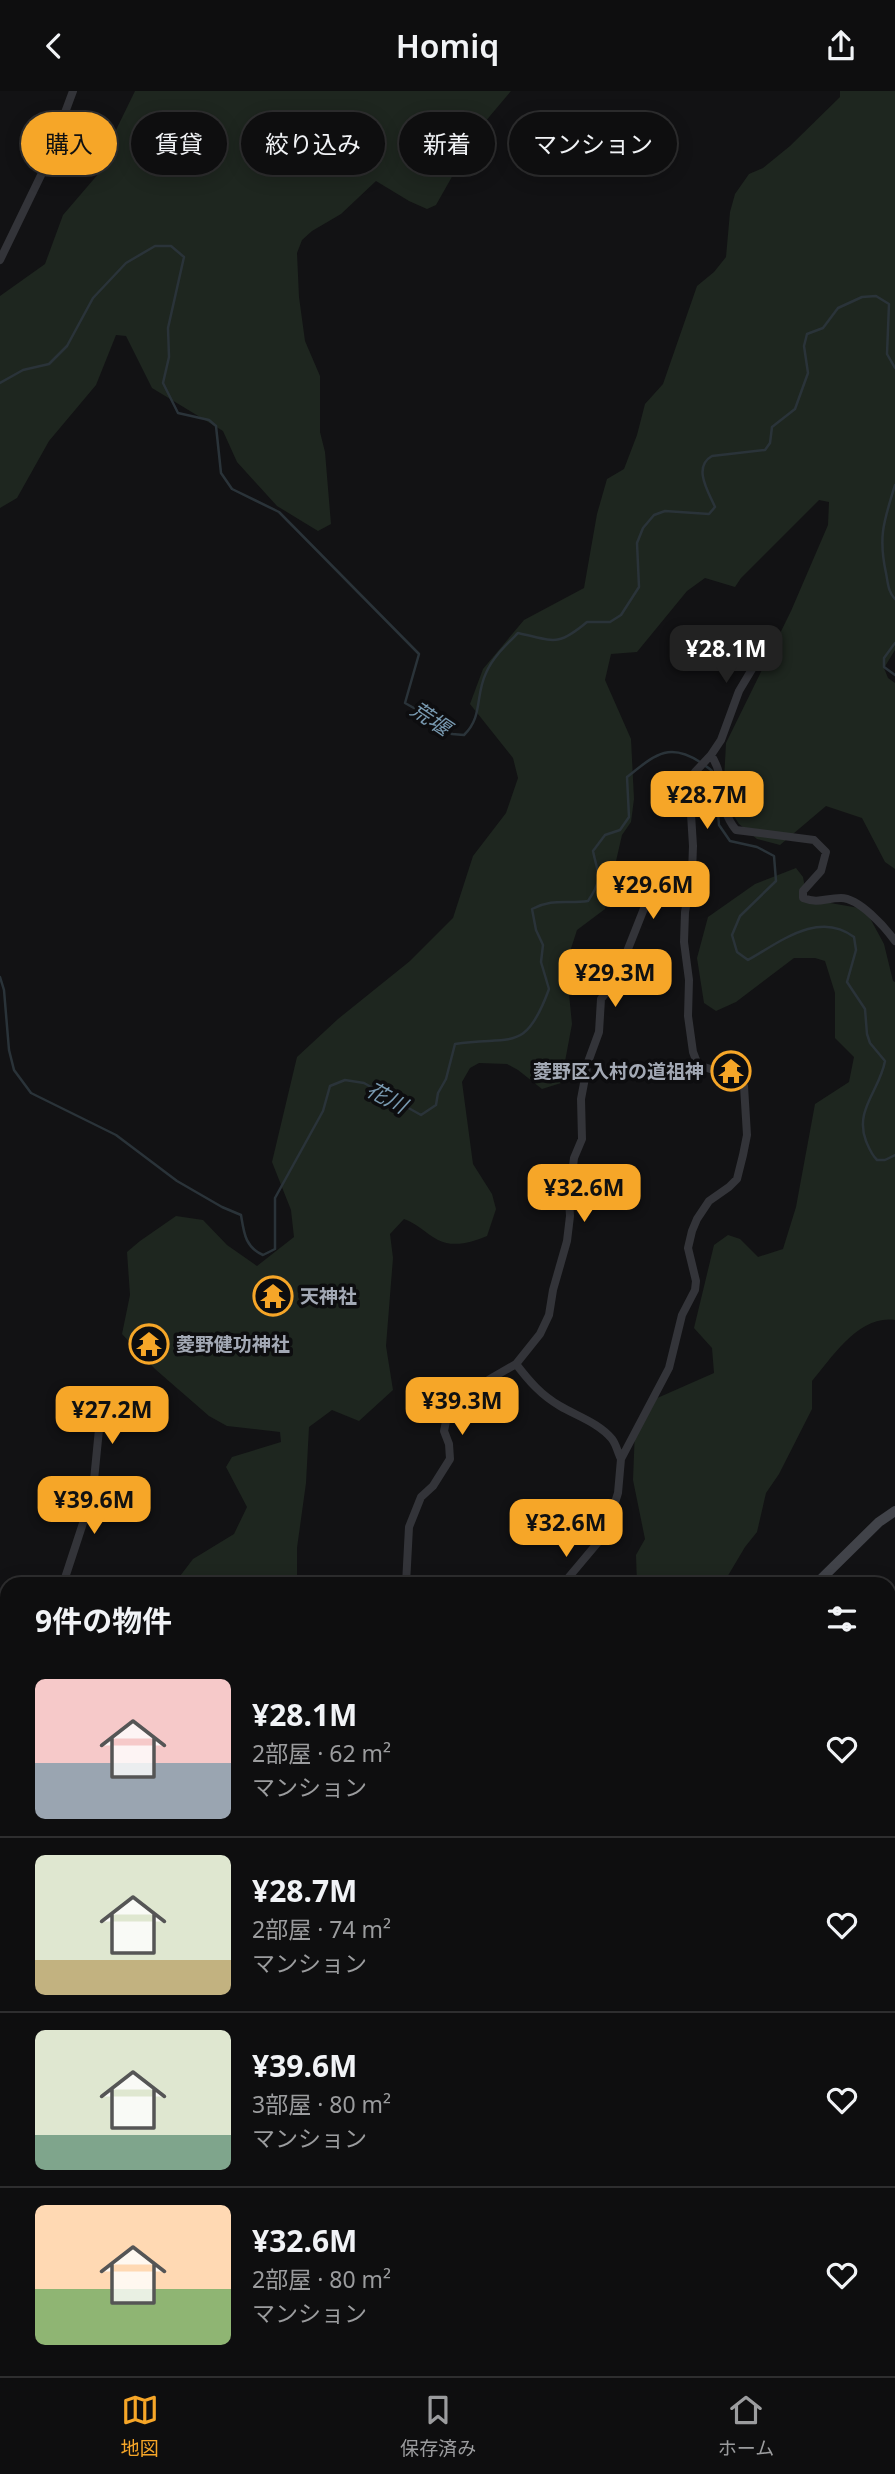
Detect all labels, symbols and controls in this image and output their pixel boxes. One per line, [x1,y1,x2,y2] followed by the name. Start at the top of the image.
[396,24,499,67] text: Homiq
[35,27,73,65] icon: back
[822,27,860,65] icon: share
[21,112,117,175] chip: 購入
[131,112,227,175] chip: 賃貸
[241,112,385,175] chip: 絞り込み
[399,112,495,175] chip: 新着
[509,112,677,175] chip: マンション
[669,625,783,685] pin: ¥28.1M
[686,632,766,664] text: ¥28.1M
[406,695,460,744] water label: 荒堰
[650,771,764,831] pin: ¥28.7M
[667,778,747,810] text: ¥28.7M
[596,861,710,921] pin: ¥29.6M
[613,868,693,900] text: ¥29.6M
[558,949,672,1009] pin: ¥29.3M
[575,956,655,988] text: ¥29.3M
[710,1050,752,1092] temple icon: 菱野区入村の道祖神
[533,1058,704,1084] place label: 菱野区入村の道祖神
[362,1075,414,1120] water label: 花川
[527,1165,641,1224] pin: ¥32.6M
[544,1171,624,1203] text: ¥32.6M
[252,1275,294,1317] temple icon: 天神社
[300,1283,357,1309] place label: 天神社
[128,1323,170,1365] temple icon: 菱野健功神社
[176,1331,290,1357] place label: 菱野健功神社
[405,1377,519,1437] pin: ¥39.3M
[422,1384,502,1416] text: ¥39.3M
[55,1387,169,1446] pin: ¥27.2M
[72,1393,152,1425] text: ¥27.2M
[37,1477,151,1536] pin: ¥39.6M
[54,1483,134,1515] text: ¥39.6M
[509,1499,623,1559] pin: ¥32.6M
[526,1506,606,1538] text: ¥32.6M
[35,1600,172,1641] text: 9件の物件
[823,1600,861,1638] icon: filters
[252,1694,357,1735] text: ¥28.1M
[91,1707,175,1791] icon: home
[823,1730,861,1768] icon: heart
[252,1737,391,1769] text: 2部屋 · 62 m²
[252,1771,367,1803] text: マンション
[252,1870,357,1911] text: ¥28.7M
[91,1883,175,1967] icon: home
[823,1906,861,1944] icon: heart
[252,1913,391,1945] text: 2部屋 · 74 m²
[252,1947,367,1979] text: マンション
[252,2045,357,2086] text: ¥39.6M
[91,2058,175,2142] icon: home
[823,2081,861,2119] icon: heart
[252,2088,391,2120] text: 3部屋 · 80 m²
[252,2122,367,2154] text: マンション
[252,2220,357,2261] text: ¥32.6M
[91,2233,175,2317] icon: home
[823,2256,861,2294] icon: heart
[252,2263,391,2295] text: 2部屋 · 80 m²
[252,2297,367,2329] text: マンション
[121,2391,159,2461] tab: 地図
[400,2391,476,2461] tab: 保存済み
[718,2391,774,2461] tab: ホーム

